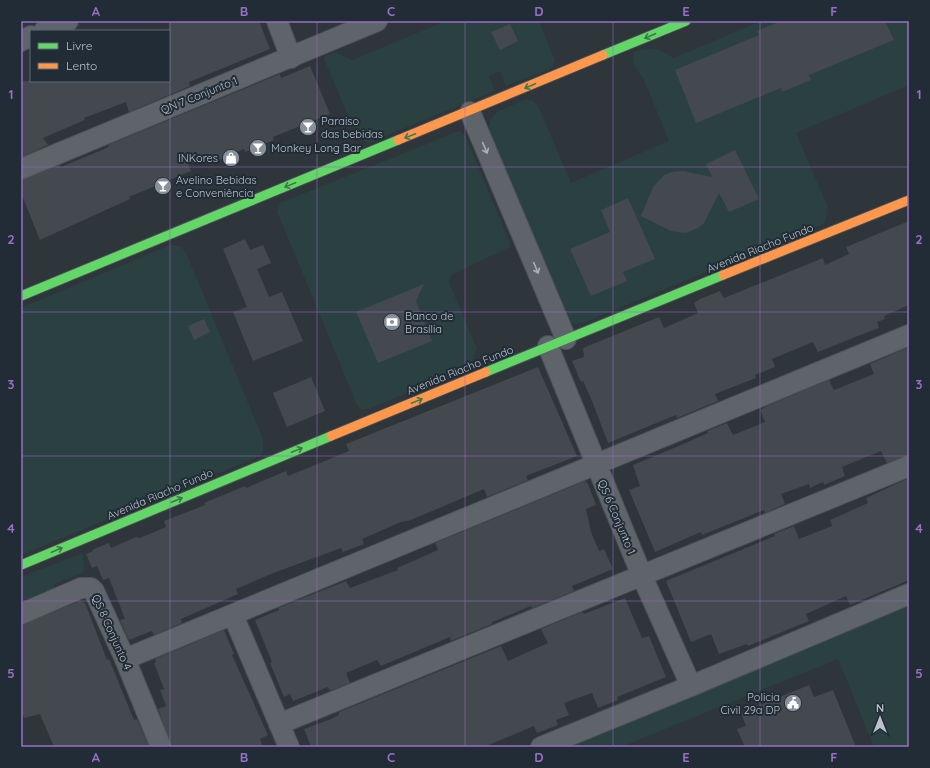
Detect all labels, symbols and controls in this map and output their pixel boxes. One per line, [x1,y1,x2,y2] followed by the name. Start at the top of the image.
[92,3,101,19] text: A
[240,3,248,19] text: B
[387,3,395,19] text: C
[534,3,544,19] text: D
[682,3,690,19] text: E
[830,3,838,19] text: F
[30,30,170,82] legend
[645,33,657,40] one-way arrow
[66,38,93,53] text: Livre
[66,58,97,73] text: Lento
[159,73,239,117] street label: QN 7 Conjunto 1
[525,83,537,91] one-way arrow
[8,86,14,102] text: 1
[916,86,922,102] text: 1
[321,114,383,141] place label: Paraiso das bebidas
[298,117,318,137] bar icon: Paraiso das bebidas
[405,132,417,140] one-way arrow
[248,138,268,158] bar icon: Monkey Long Bar
[271,141,362,155] place label: Monkey Long Bar
[482,141,489,153] one-way arrow
[221,148,241,168] shop icon: INKores
[178,151,218,165] place label: INKores
[176,173,257,200] place label: Avelino Bebidas e Conveniência
[153,176,173,196] bar icon: Avelino Bebidas e Conveniência
[284,182,296,189] one-way arrow
[705,220,816,276] street label: Avenida Riacho Fundo
[7,231,15,247] text: 2
[915,231,923,247] text: 2
[532,261,540,273] one-way arrow
[405,309,453,336] place label: Banco de Brasília
[382,312,402,332] bank icon: Banco de Brasília
[405,342,516,398] street label: Avenida Riacho Fundo
[8,376,15,392] text: 3
[916,376,923,392] text: 3
[411,396,423,404] one-way arrow
[290,446,302,453] one-way arrow
[105,465,215,523] street label: Avenida Riacho Fundo
[595,478,639,556] street label: QS 6 Conjunto 1
[170,496,182,503] one-way arrow
[7,520,15,536] text: 4
[915,520,923,536] text: 4
[51,546,63,553] one-way arrow
[89,592,135,672] street label: QS 8 Conjunto 4
[7,665,15,681] text: 5
[915,665,923,681] text: 5
[720,690,780,717] place label: Policia Civil 29a DP
[783,693,803,713] public building icon: Policia Civil 29a DP
[860,698,900,738] north arrow
[876,701,884,715] text: N
[92,749,101,765] text: A
[240,749,248,765] text: B
[387,749,395,765] text: C
[534,749,544,765] text: D
[682,749,690,765] text: E
[830,749,838,765] text: F

